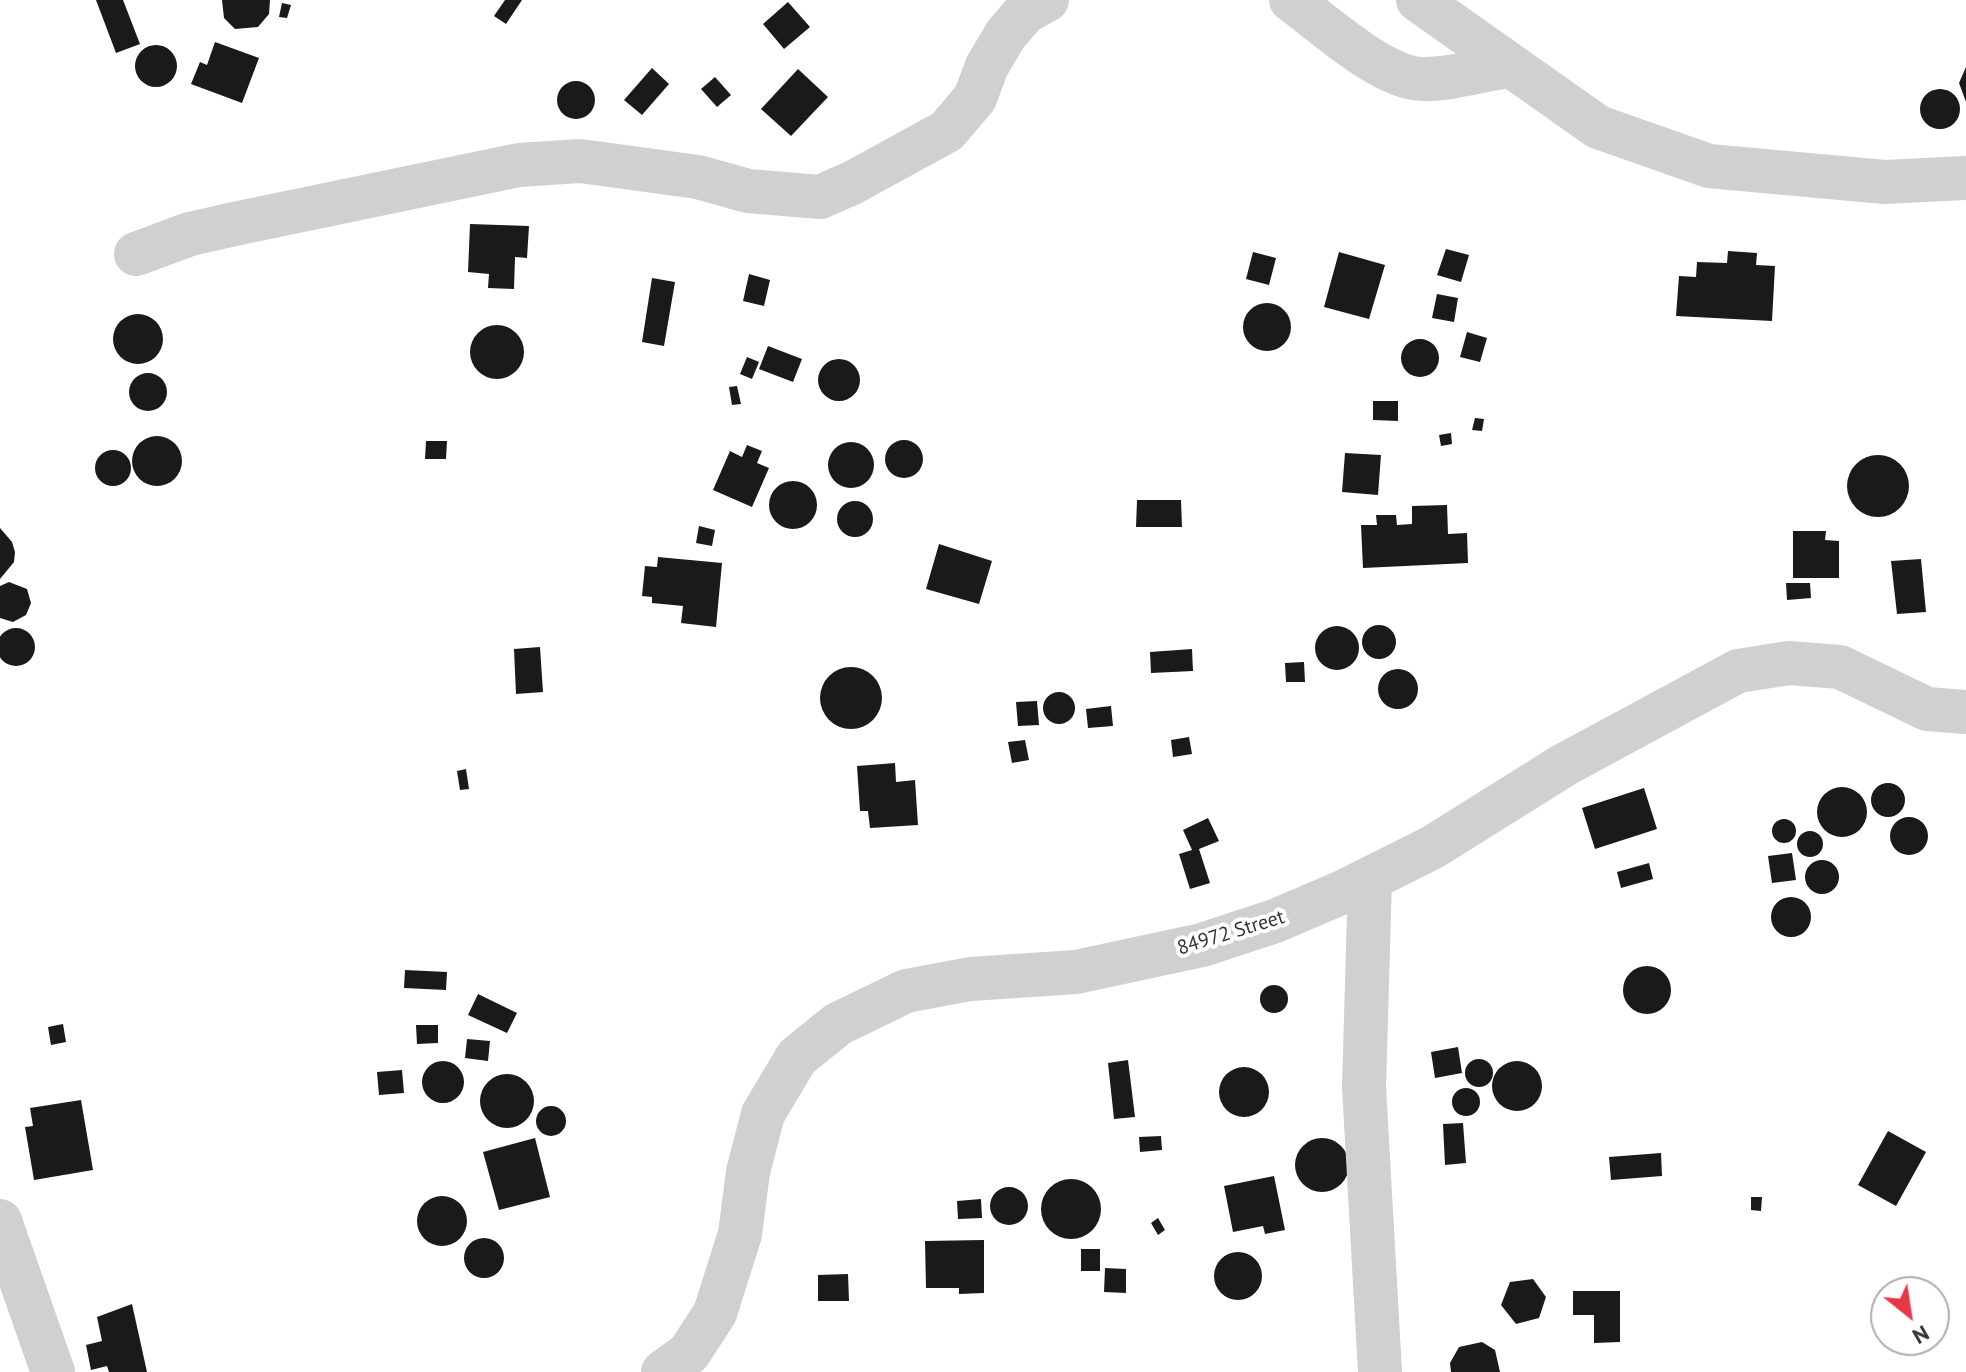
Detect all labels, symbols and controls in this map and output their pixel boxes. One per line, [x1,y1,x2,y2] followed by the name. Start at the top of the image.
[1174,905,1288,961] street label: 84972 Street
[1870,1276,1950,1356] north arrow
[1908,1319,1934,1351] text: N

